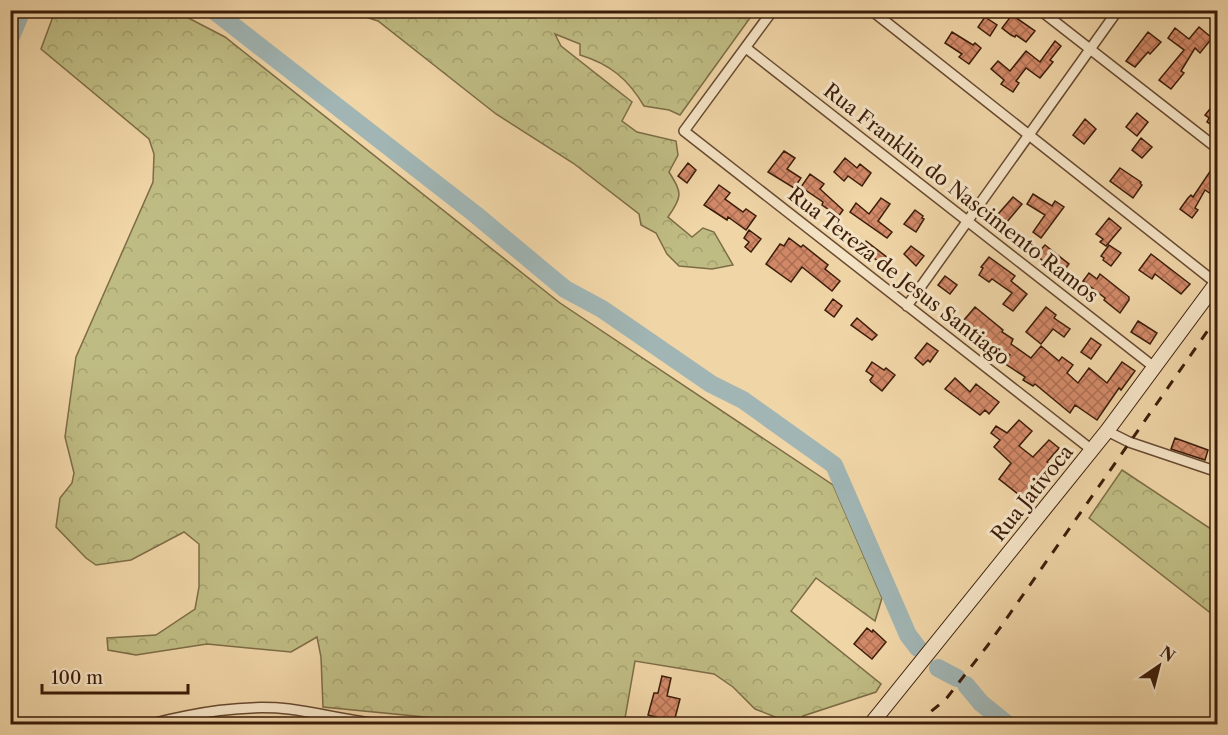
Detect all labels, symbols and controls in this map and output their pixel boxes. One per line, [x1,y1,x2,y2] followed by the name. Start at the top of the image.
[819,78,1103,308] street label: Rua Franklin do Nascimento Ramos
[783,182,1015,370] street label: Rua Tereza de Jesus Santiago
[986,440,1078,546] street label: Rua Jativoca
[1129,636,1189,696] north arrow
[1156,642,1179,666] text: N
[42,657,188,695] scale bar
[51,667,103,689] text: 100 m

